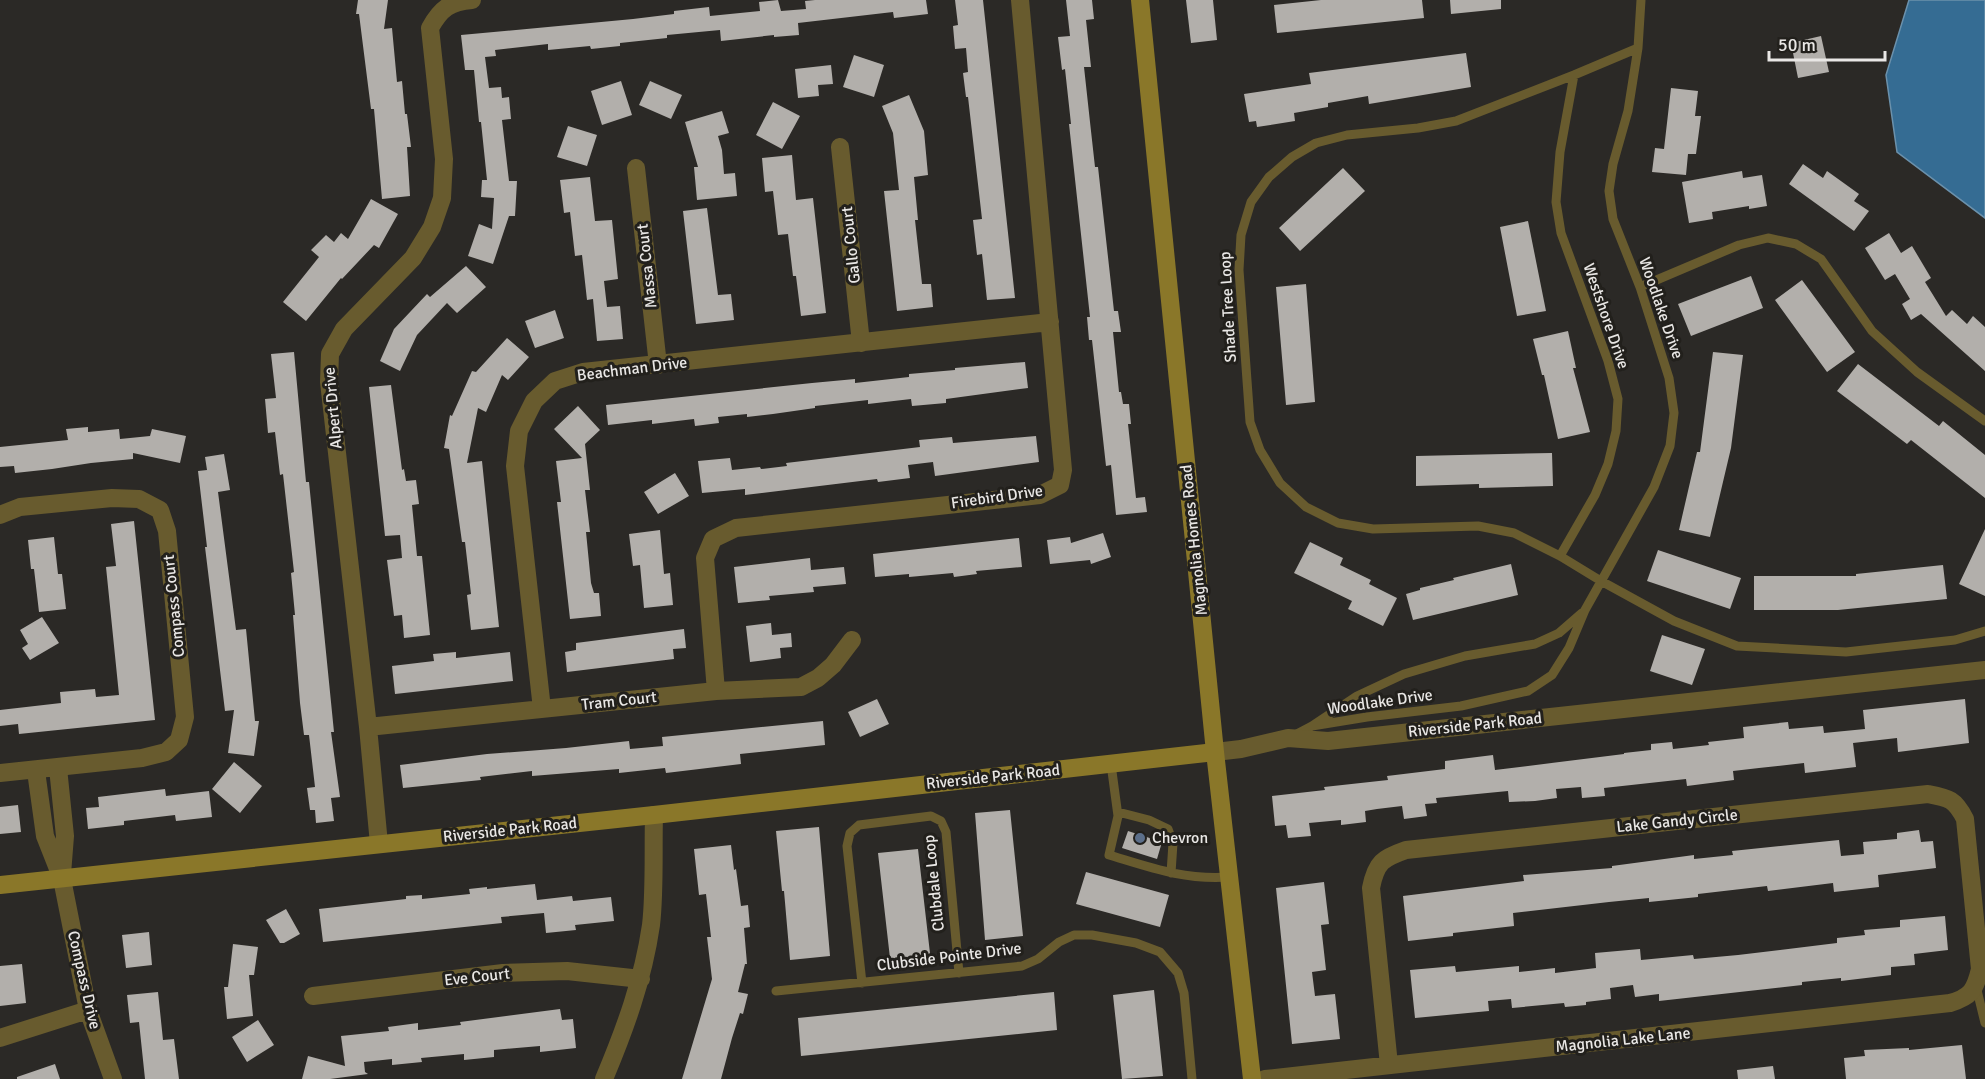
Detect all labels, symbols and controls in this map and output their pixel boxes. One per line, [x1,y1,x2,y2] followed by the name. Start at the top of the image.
[1769,24,1884,62] scale bar
[1778,34,1816,56] text: 50 m
[837,205,865,285] street label: Gallo Court
[633,222,661,309] street label: Massa Court
[1215,251,1241,363] street label: Shade Tree Loop
[1634,255,1688,361] street label: Woodlake Drive
[1579,260,1633,372] street label: Westshore Drive
[576,352,688,386] street label: Beachman Drive
[319,366,347,450] street label: Alpert Drive
[1176,464,1212,616] street label: Magnolia Homes Road
[950,481,1044,513] street label: Firebird Drive
[159,553,189,658] street label: Compass Court
[1326,685,1434,719] street label: Woodlake Drive
[580,687,658,715] street label: Tram Court
[1407,708,1543,742] street label: Riverside Park Road
[925,760,1061,794] street label: Riverside Park Road
[1615,805,1739,837] street label: Lake Gandy Circle
[442,813,578,847] street label: Riverside Park Road
[1152,828,1208,848] place label: Chevron
[1133,831,1147,845] marker: Chevron
[919,834,949,932] street label: Clubdale Loop
[63,929,105,1031] street label: Compass Drive
[876,938,1022,976] street label: Clubside Pointe Drive
[443,964,511,990] street label: Eve Court
[1555,1023,1691,1057] street label: Magnolia Lake Lane

